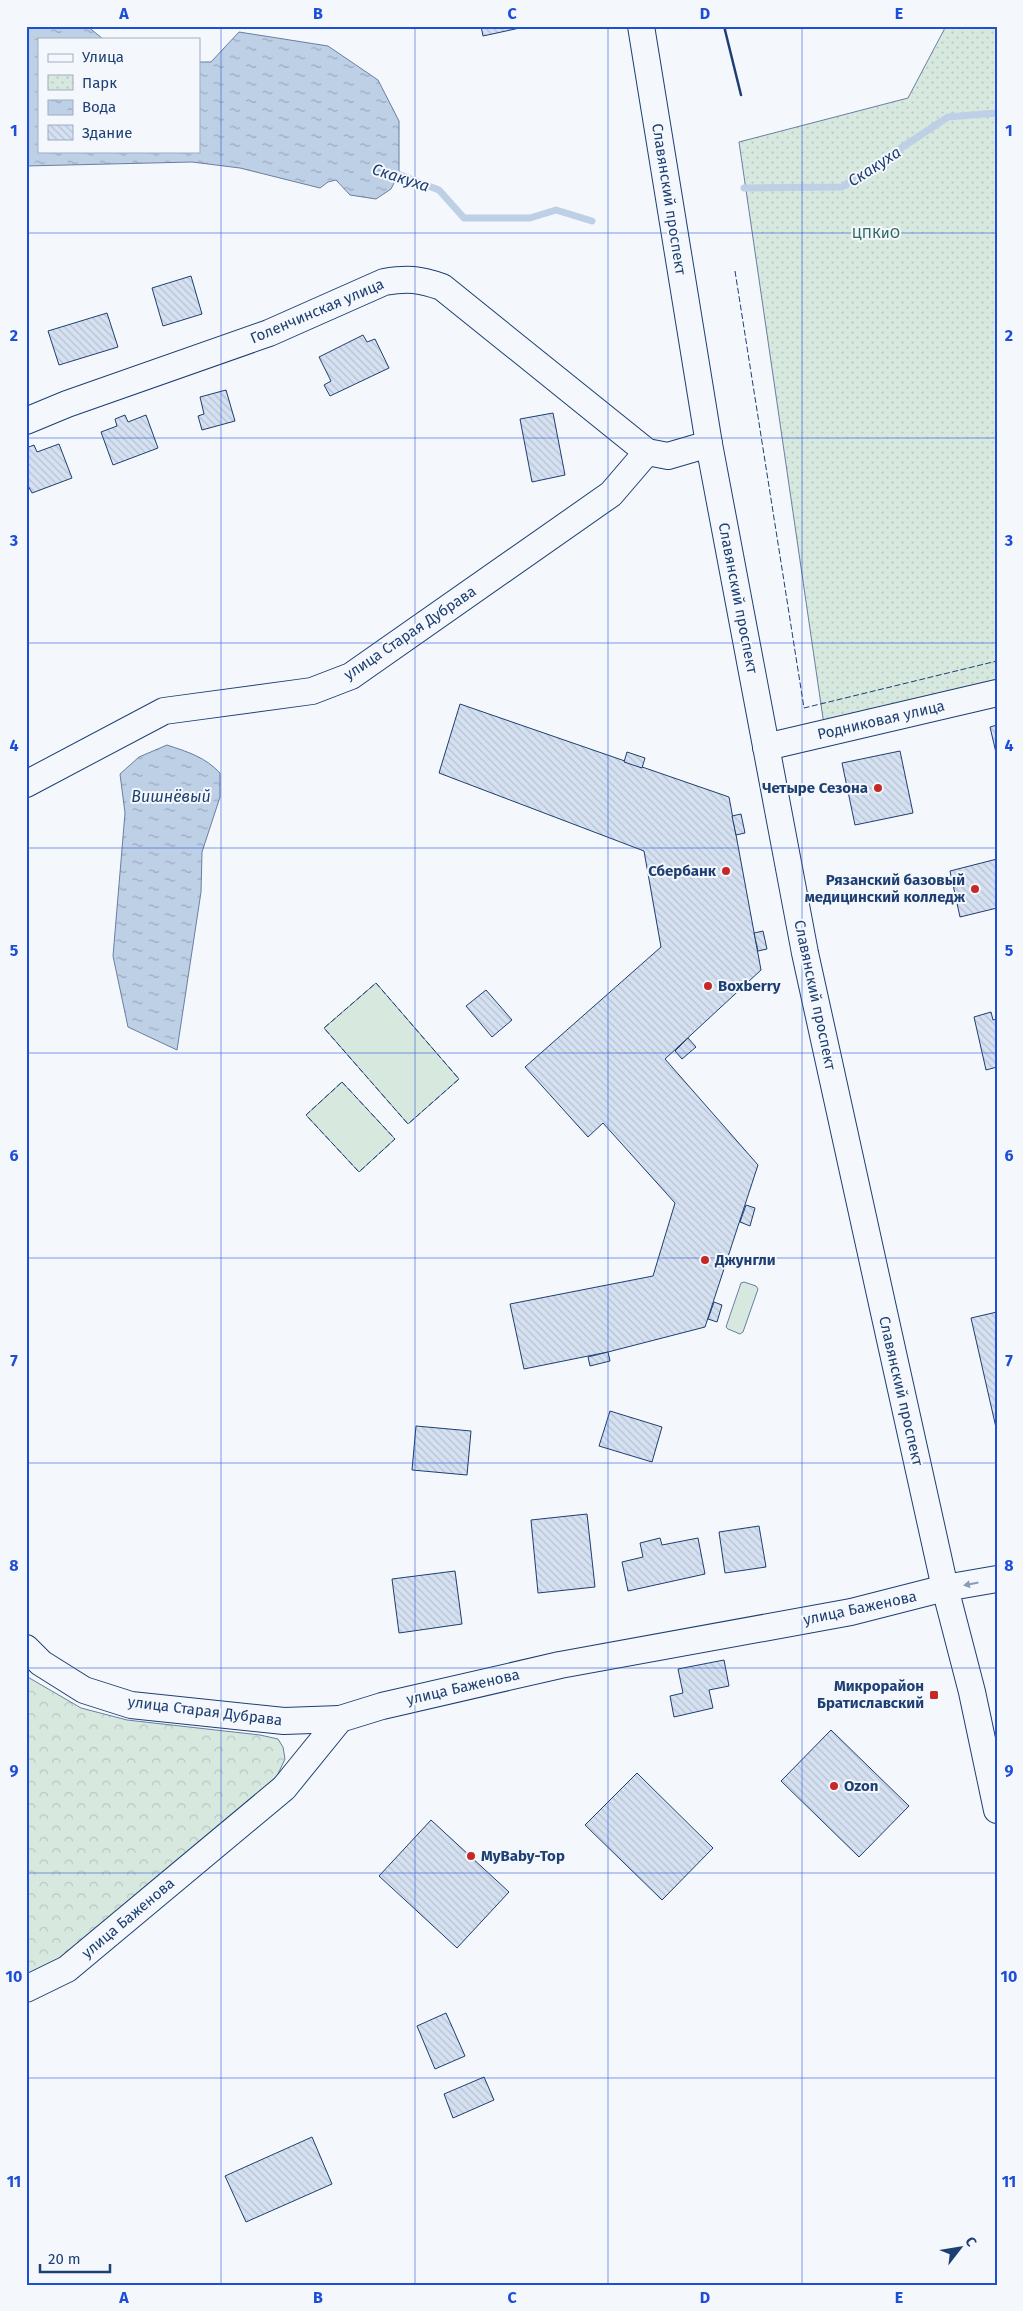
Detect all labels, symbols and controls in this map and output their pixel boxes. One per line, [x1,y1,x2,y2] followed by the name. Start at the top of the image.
[118,4,129,23] text: A
[313,4,323,23] text: B
[507,4,517,23] text: C
[700,4,710,23] text: D
[895,4,903,23] text: E
[38,38,200,152] legend
[82,48,124,66] text: Улица
[82,74,117,92] text: Парк
[82,98,116,116] text: Вода
[10,121,18,140] text: 1
[1005,121,1013,140] text: 1
[648,122,690,276] street label: Славянский проспект
[82,124,132,142] text: Здание
[844,142,904,190] water label: Скакуха
[370,159,432,196] water label: Скакуха
[852,224,900,242] park label: ЦПКиО
[247,275,387,347] street label: Голенчинская улица
[10,326,18,345] text: 2
[1005,326,1013,345] text: 2
[715,521,761,675] street label: Славянский проспект
[9,531,18,550] text: 3
[1004,531,1013,550] text: 3
[341,582,479,684] street label: улица Старая Дубрава
[816,697,946,743] street label: Родниковая улица
[9,736,19,755] text: 4
[1004,736,1014,755] text: 4
[762,779,868,797] place label: Четыре Сезона
[872,782,884,794] marker: Четыре Сезона
[131,787,211,806] water label: Вишнёвый
[648,862,717,880] place label: Сбербанк
[720,865,732,877] marker: Сбербанк
[805,871,966,906] place label: Рязанский базовый медицинский колледж
[969,883,981,895] marker: Рязанский базовый медицинский колледж
[790,918,840,1072] street label: Славянский проспект
[10,941,19,960] text: 5
[1005,941,1014,960] text: 5
[718,977,781,995] place label: Boxberry
[702,980,714,992] marker: Boxberry
[9,1146,19,1165] text: 6
[1004,1146,1014,1165] text: 6
[714,1251,776,1269] place label: Джунгли
[699,1254,711,1266] marker: Джунгли
[875,1314,927,1468] street label: Славянский проспект
[10,1351,18,1370] text: 7
[1005,1351,1013,1370] text: 7
[9,1556,19,1575] text: 8
[1004,1556,1014,1575] text: 8
[963,1580,979,1588] one-way arrow
[802,1587,918,1629] street label: улица Баженова
[405,1665,521,1709] street label: улица Баженова
[817,1677,924,1712] place label: Микрорайон Братиславский
[928,1689,940,1701] marker: Микрорайон Братиславский
[127,1693,283,1729] street label: улица Старая Дубрава
[10,1761,19,1780] text: 9
[1005,1761,1014,1780] text: 9
[844,1777,878,1795] place label: Ozon
[828,1780,840,1792] marker: Ozon
[481,1847,565,1865] place label: MyBaby-Top
[465,1850,477,1862] marker: MyBaby-Top
[78,1874,178,1962] street label: улица Баженова
[6,1967,22,1986] text: 10
[1001,1967,1017,1986] text: 10
[7,2172,21,2191] text: 11
[1002,2172,1016,2191] text: 11
[936,2224,986,2274] north arrow
[961,2234,980,2249] text: С
[40,2241,110,2273] scale bar
[48,2250,81,2268] text: 20 m
[118,2288,129,2307] text: A
[313,2288,323,2307] text: B
[507,2288,517,2307] text: C
[700,2288,710,2307] text: D
[895,2288,903,2307] text: E

